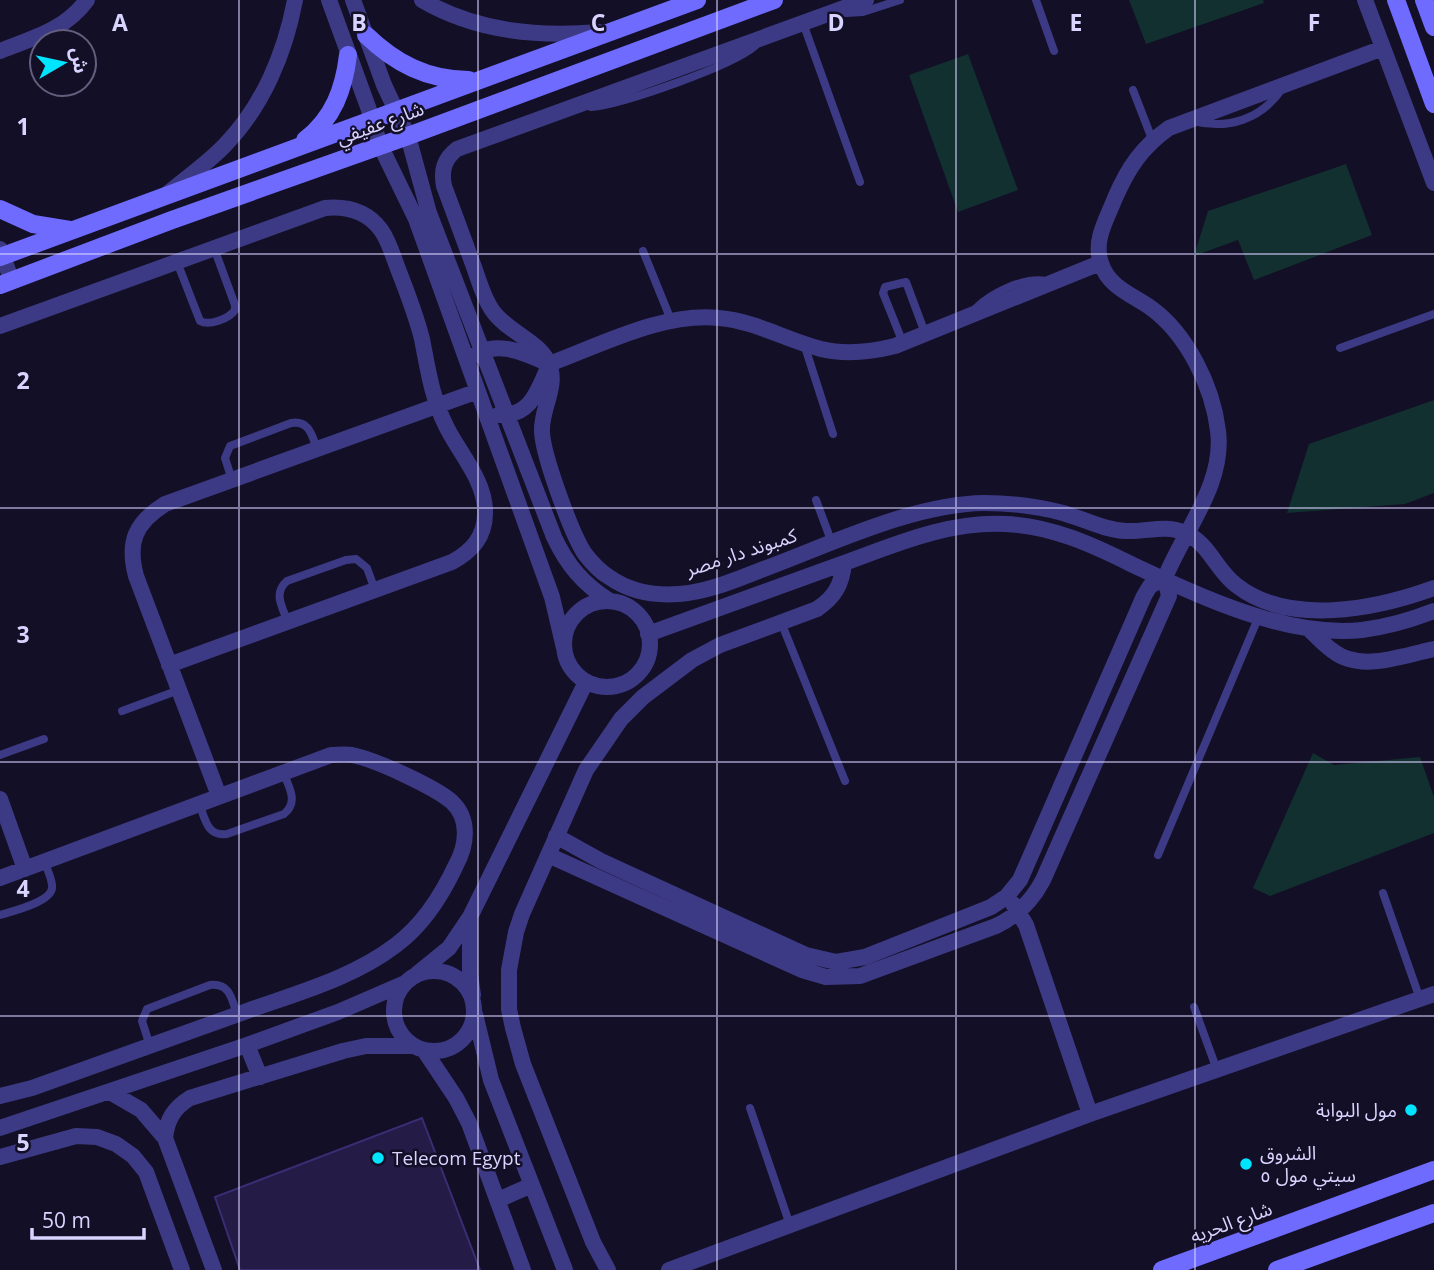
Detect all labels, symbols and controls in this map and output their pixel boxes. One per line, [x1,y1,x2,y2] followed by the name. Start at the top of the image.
[112,6,128,38] text: A
[351,6,367,38] text: B
[591,6,605,38] text: C
[827,6,845,38] text: D
[1070,6,1082,38] text: E
[1308,6,1320,38] text: F
[28,28,98,98] north arrow
[65,45,95,75] text: ش
[333,95,428,153] street label: شارع عفيفي
[16,110,30,142] text: 1
[16,364,30,396] text: 2
[681,521,801,583] street label: كمبوند دار مصر
[16,618,30,650] text: 3
[16,872,30,904] text: 4
[1316,1097,1397,1123] place label: مول البوابة
[1403,1102,1419,1118] marker: مول البوابة
[16,1126,30,1158] text: 5
[1260,1140,1356,1190] place label: الشروق سيتي مول ٥
[392,1145,521,1171] place label: Telecom Egypt
[370,1150,386,1166] marker: Telecom Egypt
[1238,1156,1254,1172] marker: الشروق سيتي مول ٥
[1186,1195,1276,1250] street label: شارع الحريه
[32,1196,144,1240] scale bar
[42,1206,91,1234] text: 50 m

